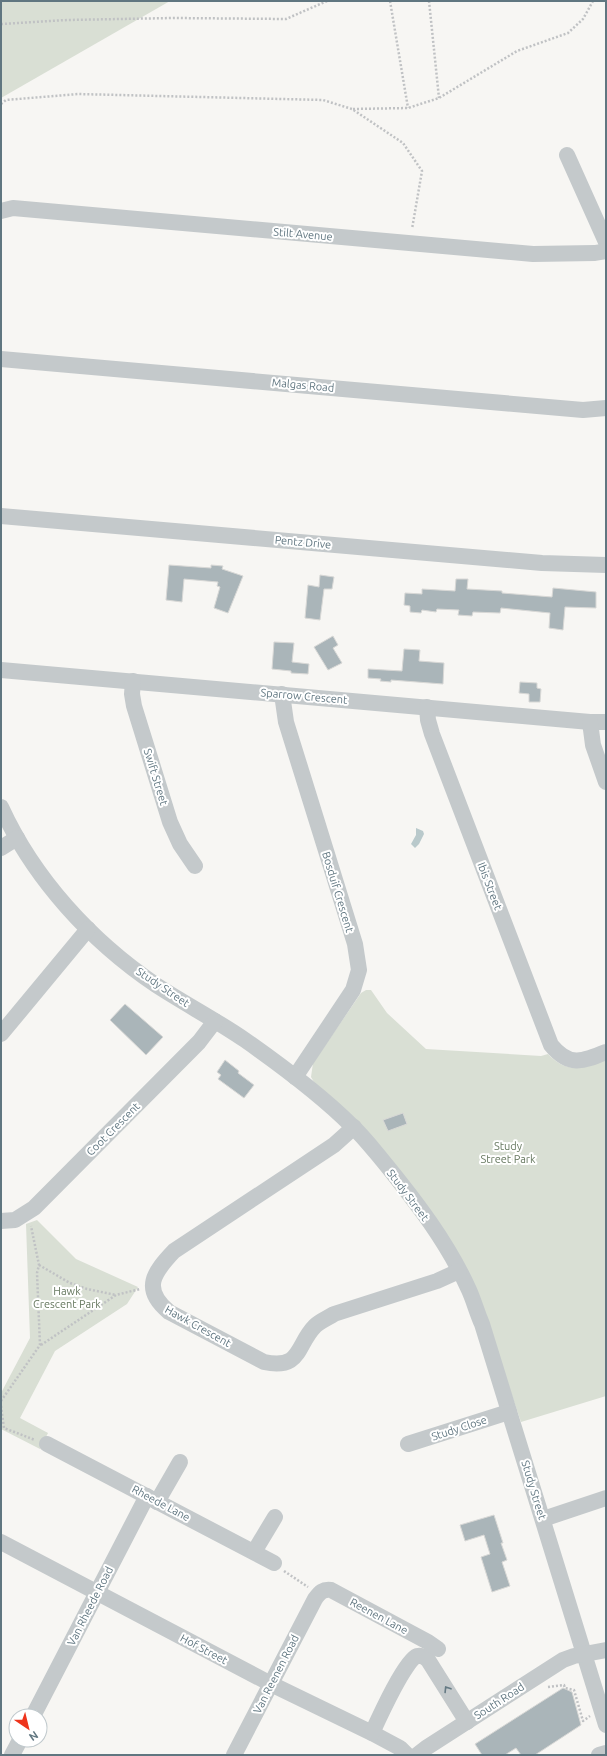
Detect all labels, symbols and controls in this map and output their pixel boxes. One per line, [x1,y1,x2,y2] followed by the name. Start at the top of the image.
[273,225,333,243] street label: Stilt Avenue
[271,376,335,394] street label: Malgas Road
[274,534,332,550] street label: Pentz Drive
[260,686,349,706] street label: Sparrow Crescent
[142,747,171,807] street label: Swift Street
[320,850,356,934] street label: Bosduif Crescent
[475,861,505,912] street label: Ibis Street
[134,965,192,1009] street label: Study Street
[84,1100,142,1158] street label: Coot Crescent
[480,1140,536,1165] park label: Study Street Park
[385,1167,432,1224] street label: Study Street
[33,1285,101,1310] park label: Hawk Crescent Park
[163,1303,234,1349] street label: Hawk Crescent
[430,1413,488,1443] street label: Study Close
[519,1459,549,1522] street label: Study Street
[130,1483,192,1523] street label: Rheede Lane
[65,1565,115,1647] street label: Van Rheede Road
[348,1596,410,1636] street label: Reenen Lane
[178,1632,230,1667] street label: Hof Street
[251,1633,301,1715] street label: Van Reenen Road
[472,1680,526,1722] street label: South Road
[444,1686,451,1693] one-way arrow
[8,1708,48,1748] north arrow
[27,1729,41,1743] text: N

